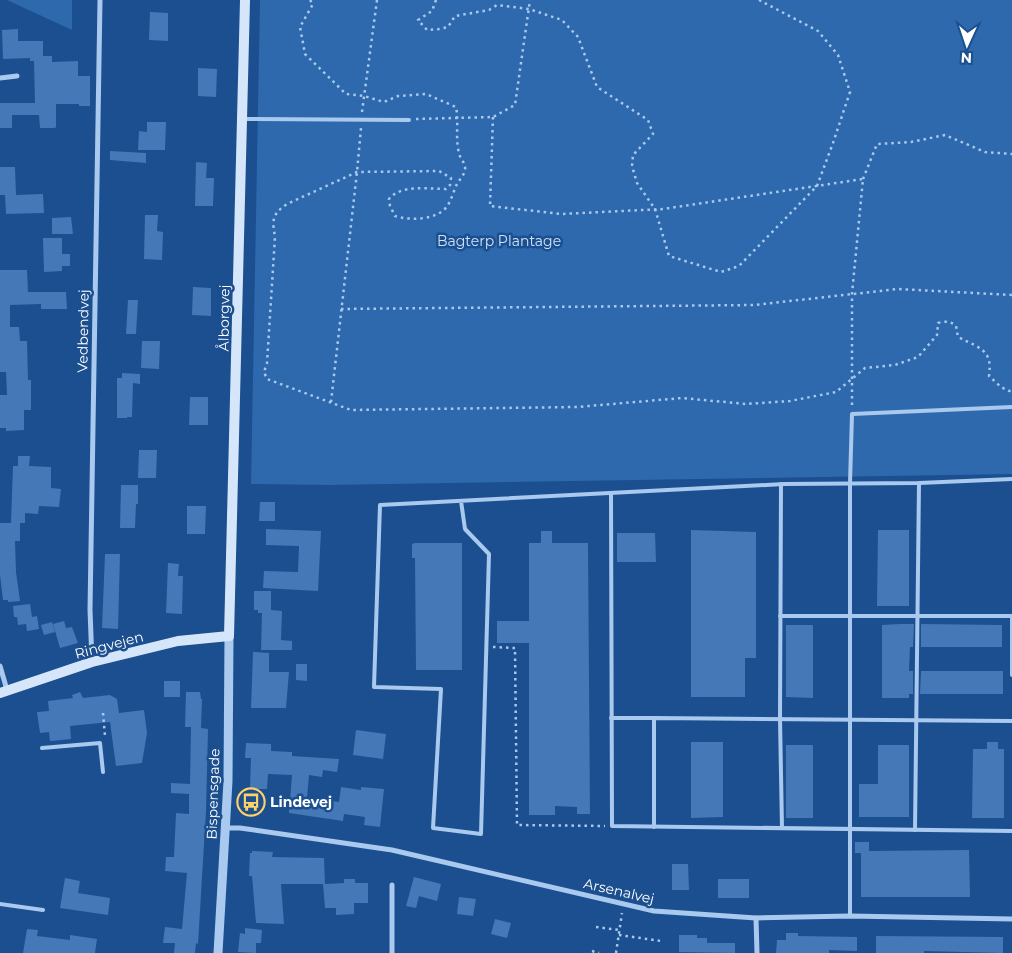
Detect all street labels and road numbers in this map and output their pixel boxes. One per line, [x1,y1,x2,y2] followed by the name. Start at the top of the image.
[213,284,234,351] street label: Ålborgvej
[73,289,93,373] street label: Vedbendvej
[73,627,145,663] street label: Ringvejen
[202,748,224,840] street label: Bispensgade
[582,874,656,908] street label: Arsenalvej

